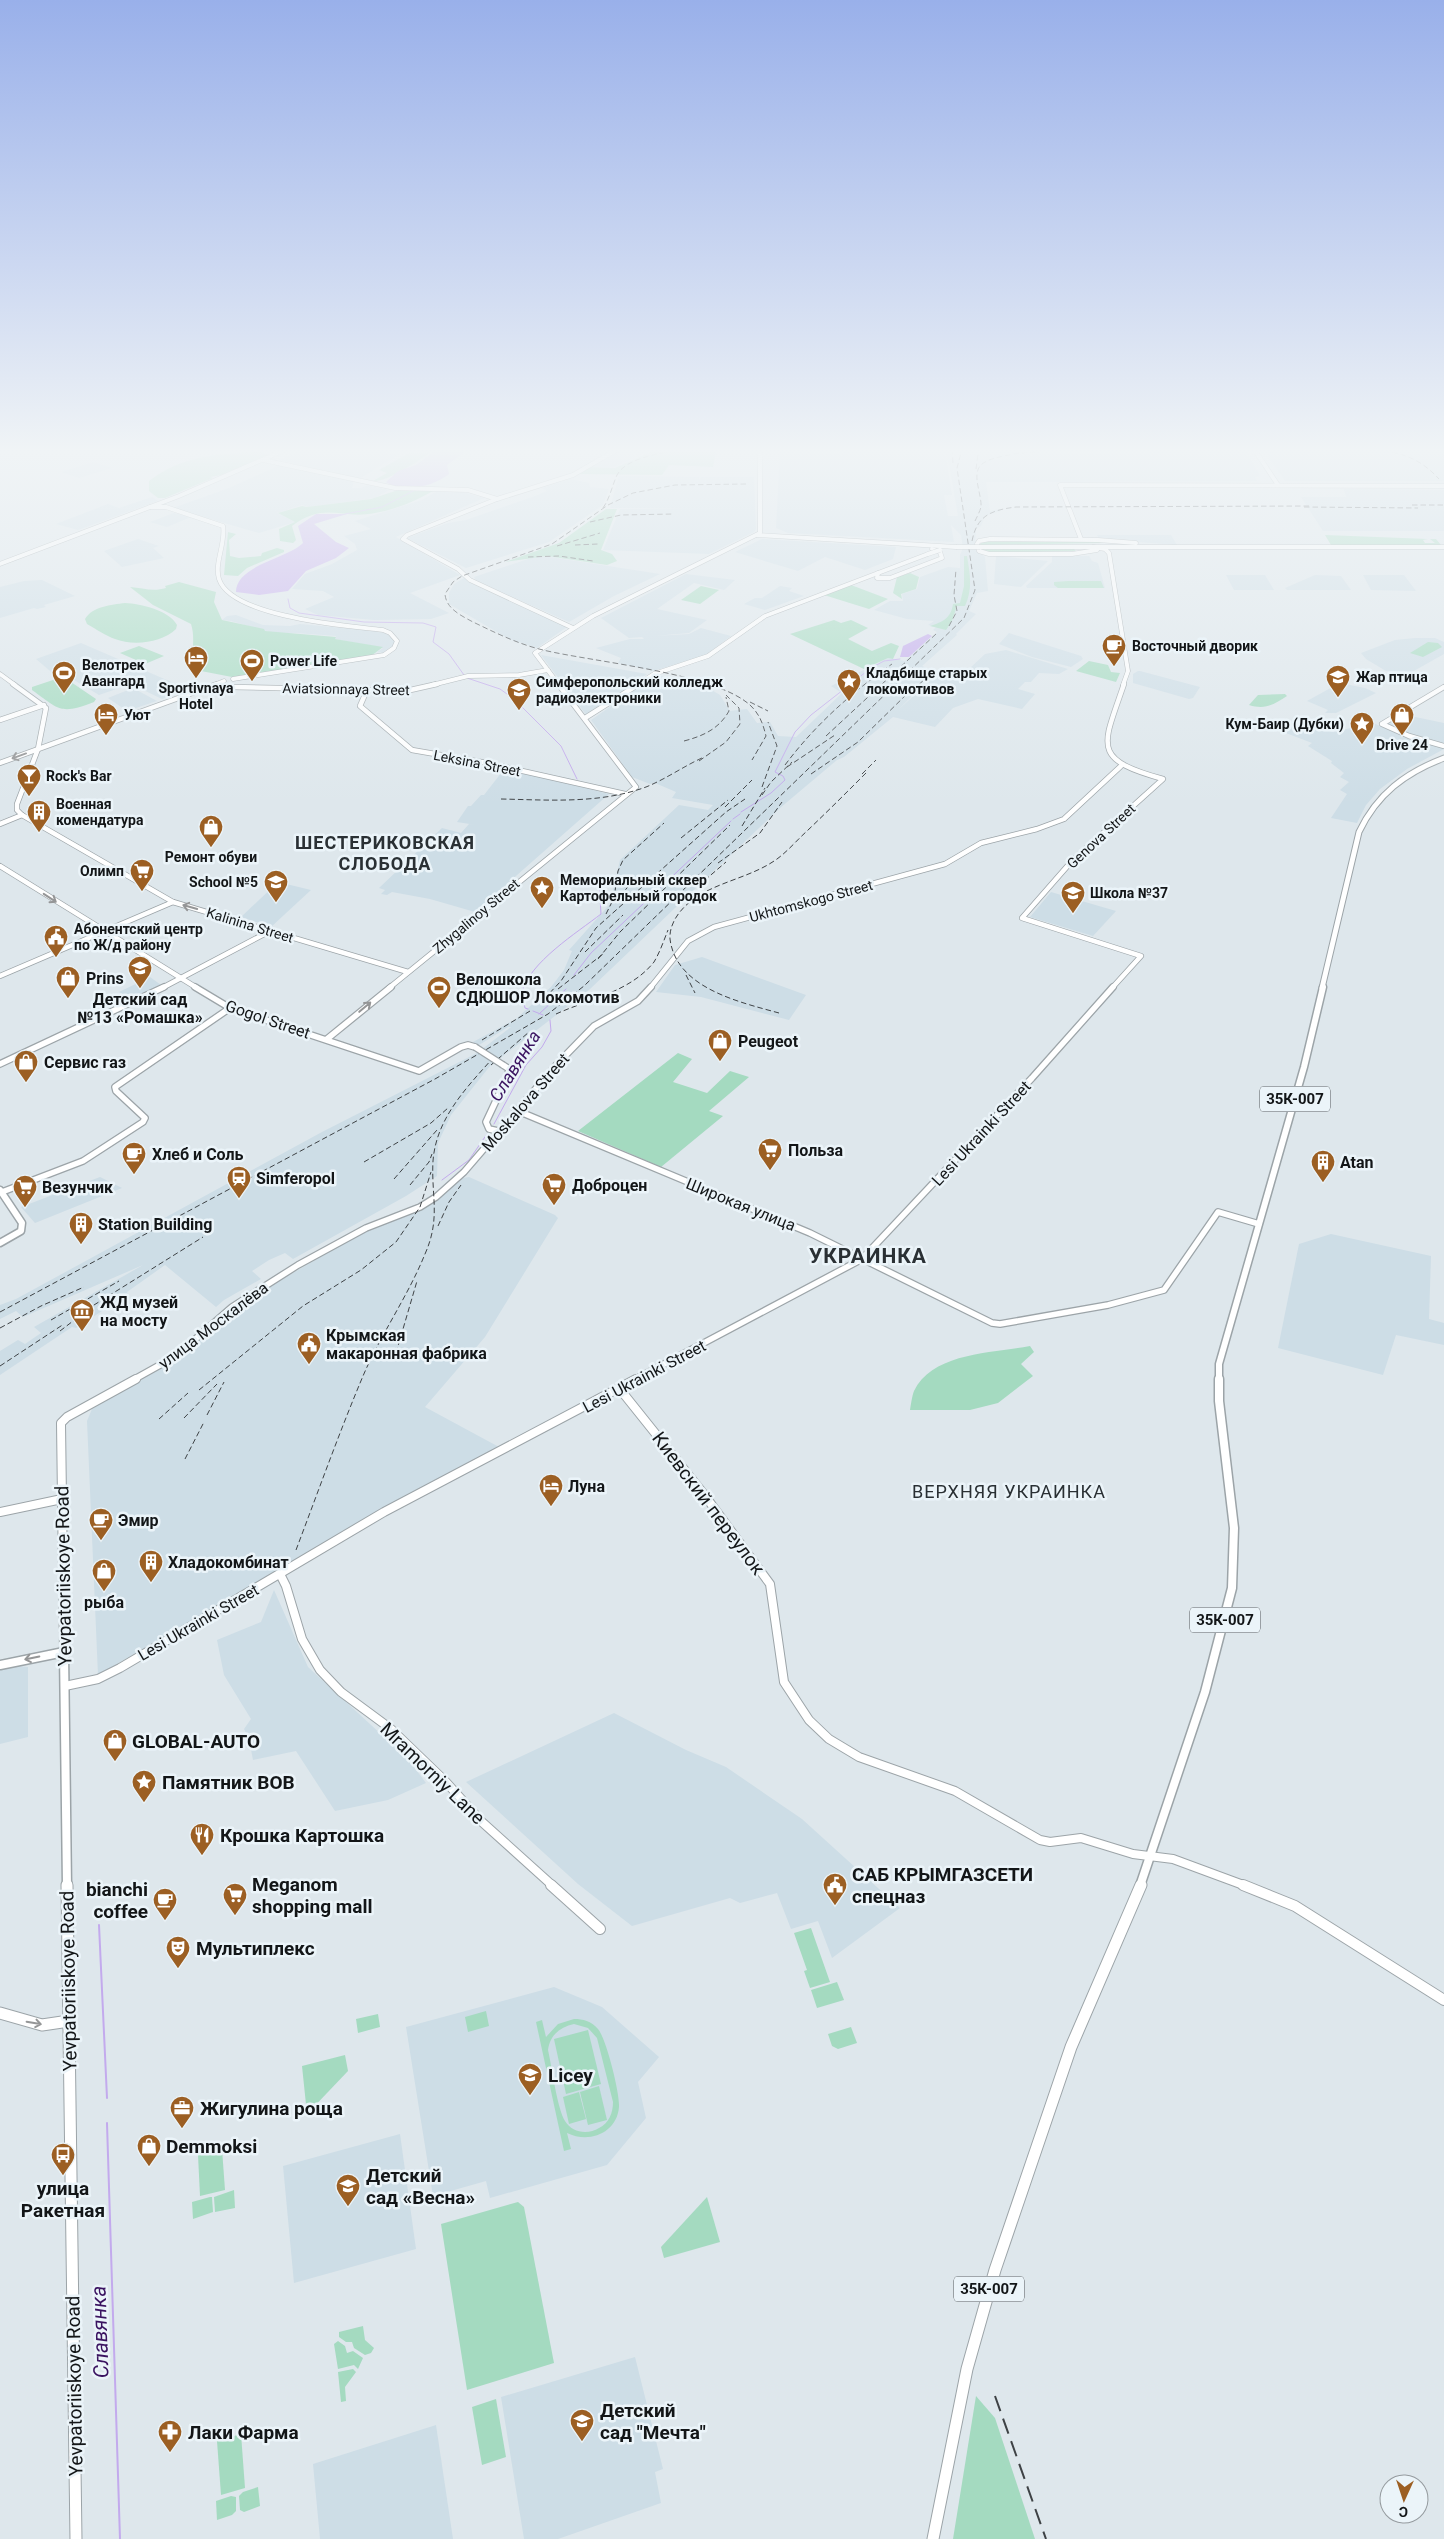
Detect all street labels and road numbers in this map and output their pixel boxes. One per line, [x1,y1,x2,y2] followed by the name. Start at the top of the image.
[282,680,410,698] street label: Aviatsionnaya Street
[432,747,522,779] street label: Leksina Street
[1064,800,1139,872] street label: Genova Street
[430,875,523,957] street label: Zhygalinoy Street
[748,877,875,925] street label: Ukhtomskogo Street
[205,904,296,946] street label: Kalinina Street
[223,996,313,1043] street label: Gogol Street
[478,1049,573,1155] street label: Moskalova Street
[928,1077,1035,1190] street label: Lesi Ukrainki Street
[1260,1086,1330,1112] road number: 35К-007
[683,1174,798,1235] street label: Широкая улица
[155,1278,272,1373] street label: улица Москалёва
[580,1336,709,1417] street label: Lesi Ukrainki Street
[647,1427,770,1580] street label: Киевский переулок
[50,1485,77,1667] street label: Yevpatoriiskoye Road
[134,1580,262,1665] street label: Lesi Ukrainki Street
[1190,1608,1260,1632] road number: 35К-007
[375,1718,490,1829] street label: Mramorniy Lane
[55,1890,82,2072] street label: Yevpatoriiskoye Road
[954,2276,1024,2302] road number: 35К-007
[61,2295,88,2477] street label: Yevpatoriiskoye Road

